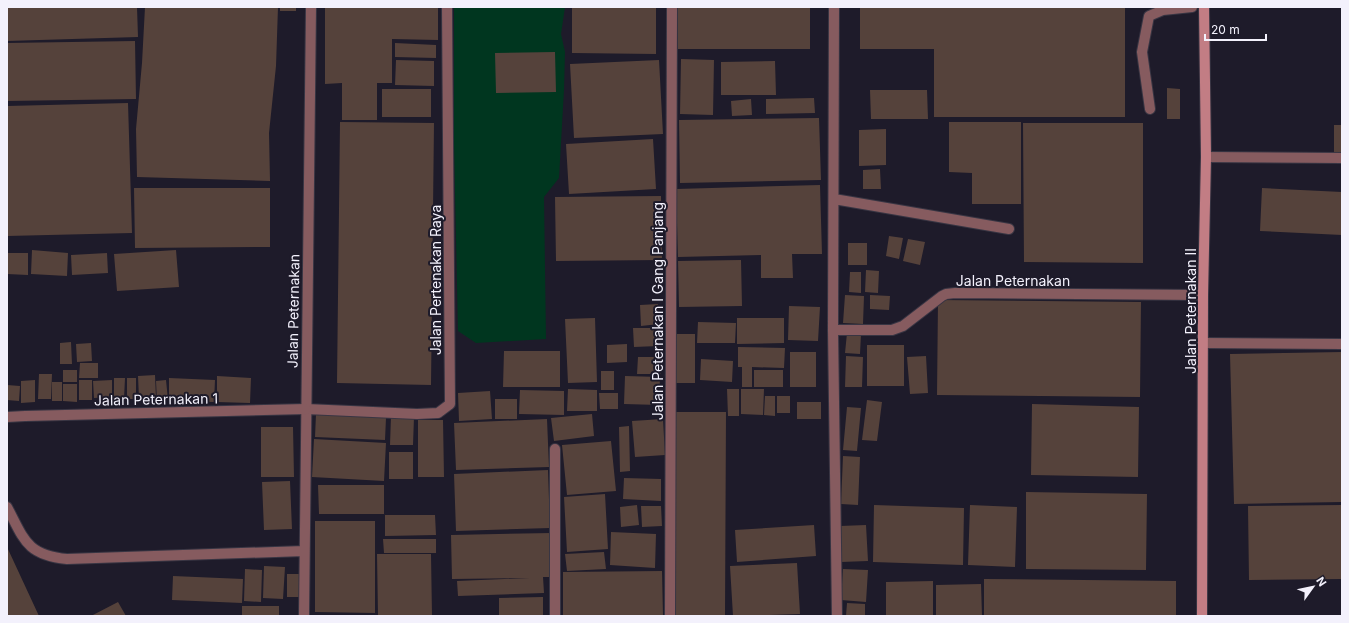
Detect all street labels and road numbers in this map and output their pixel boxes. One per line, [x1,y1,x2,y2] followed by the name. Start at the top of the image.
[649,202,666,420] street label: Jalan Peternakan I Gang Panjang
[427,205,444,355] street label: Jalan Pertenakan Raya
[1182,248,1199,374] street label: Jalan Peternakan II
[284,254,302,368] street label: Jalan Peternakan
[956,272,1070,289] street label: Jalan Peternakan
[94,389,218,409] street label: Jalan Peternakan 1

